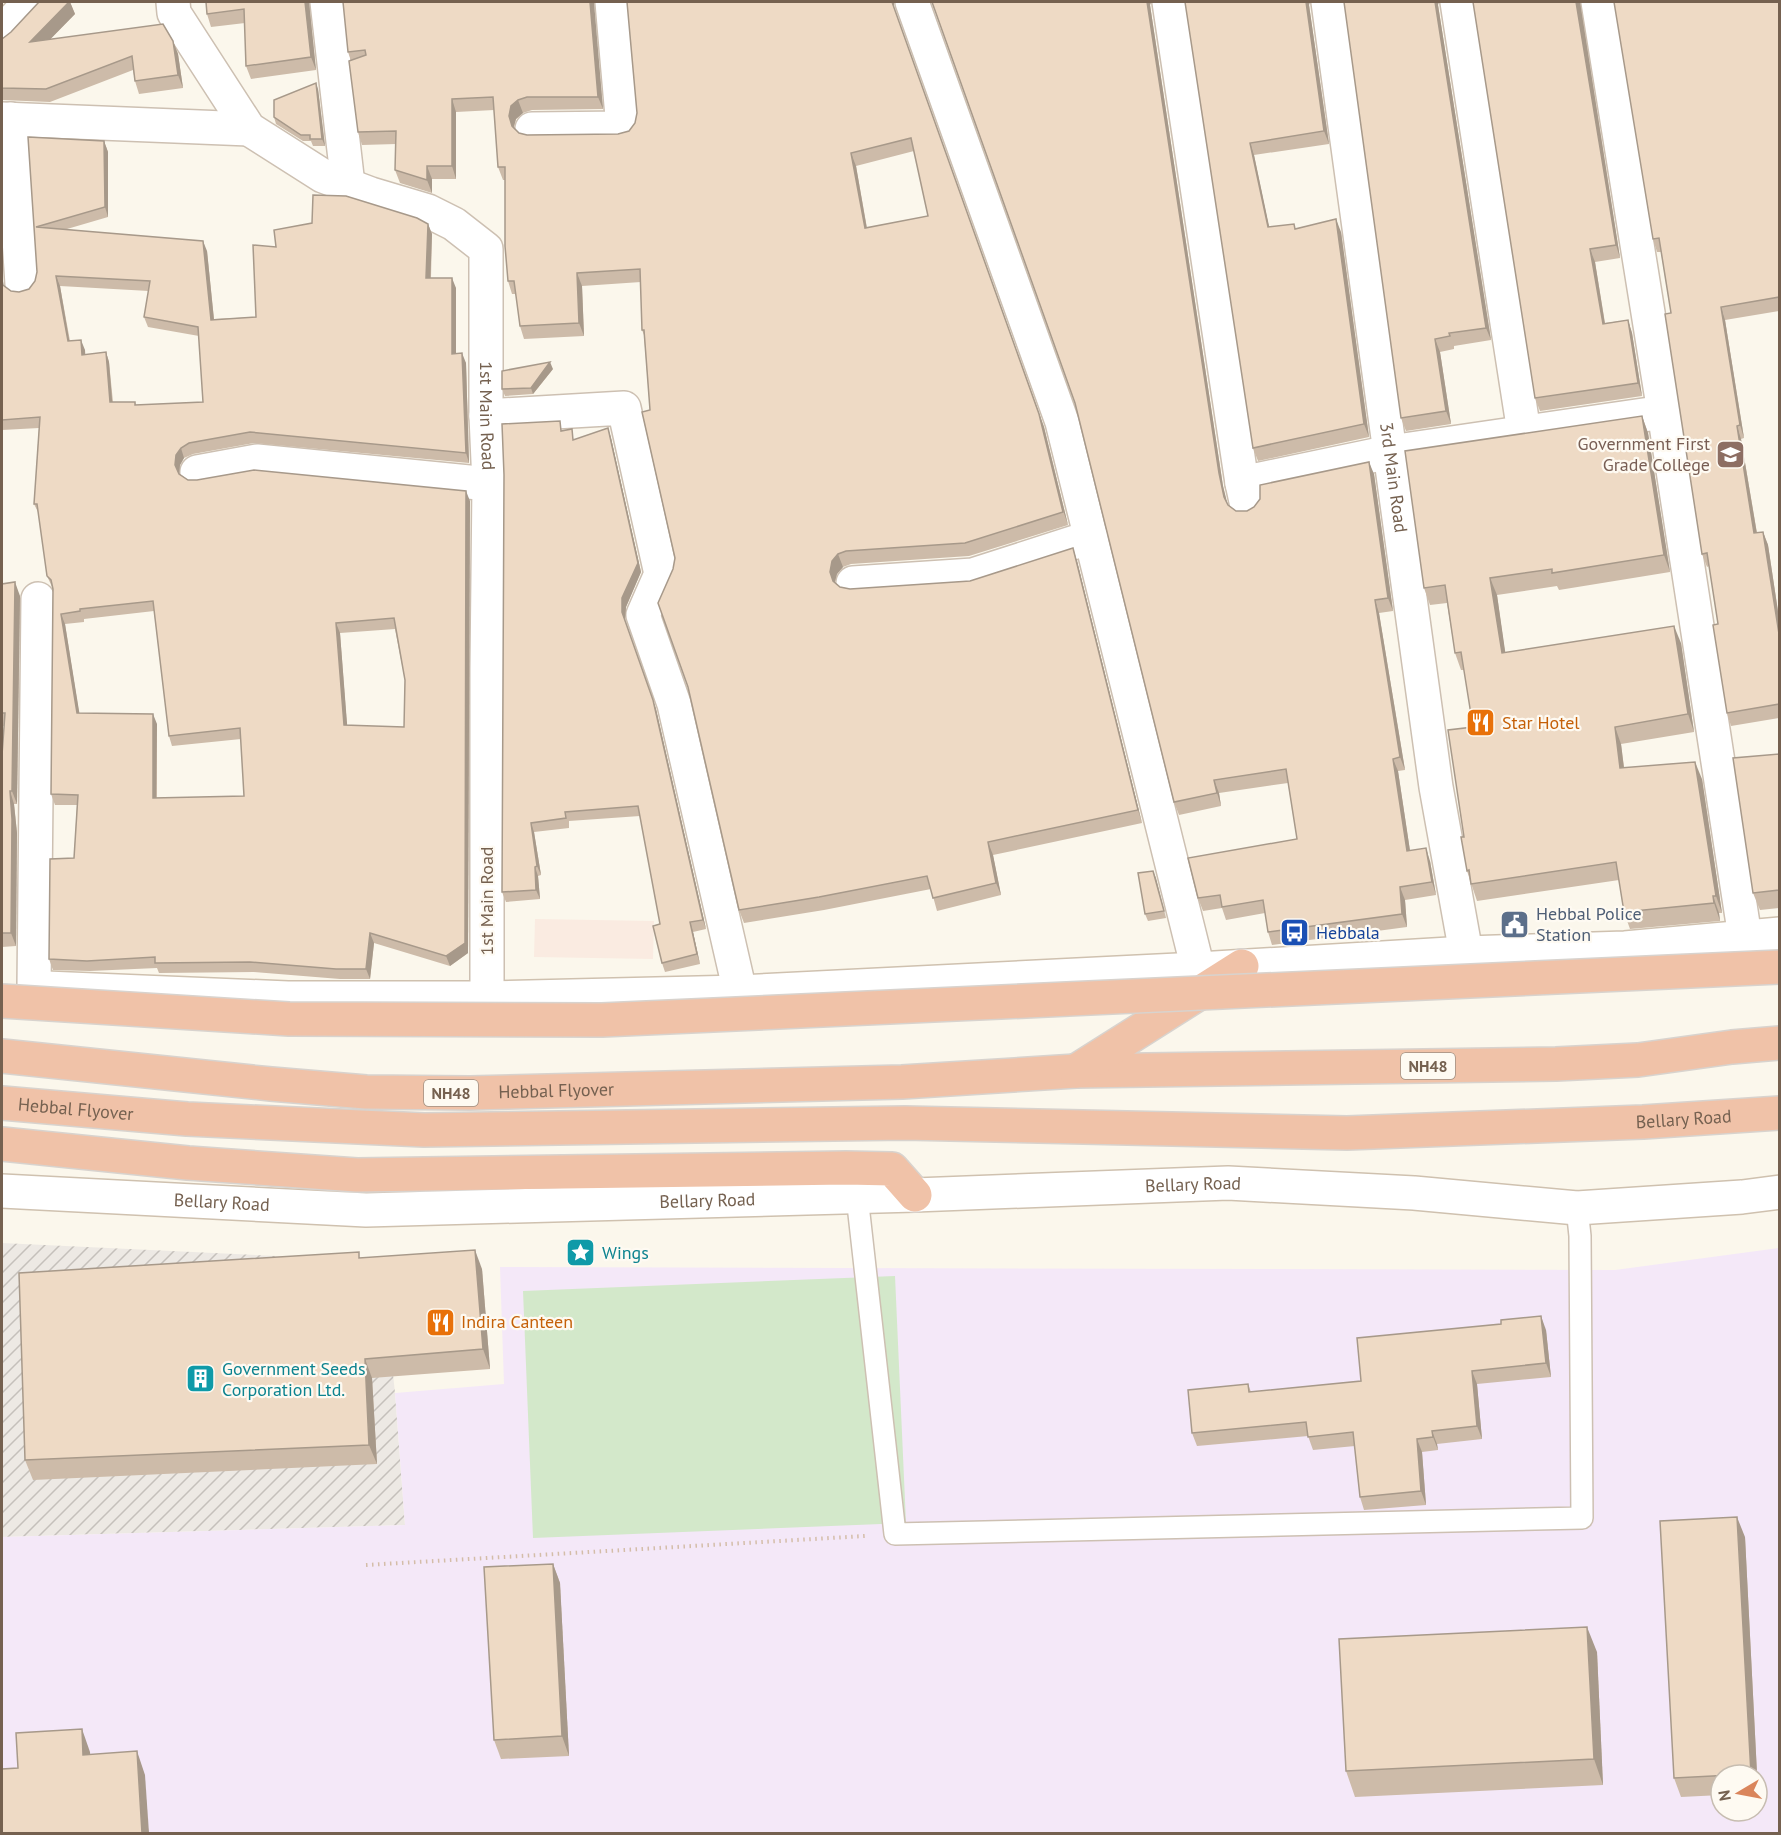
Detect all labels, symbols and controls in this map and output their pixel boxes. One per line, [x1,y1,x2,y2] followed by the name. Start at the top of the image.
[475,361,500,471] street label: 1st Main Road
[1375,421,1413,534] street label: 3rd Main Road
[1578,432,1710,476] place label: Government First Grade College
[1715,438,1747,470] school or university icon: Government First Grade College
[1465,707,1497,739] restaurant icon: Star Hotel
[1502,711,1580,734] place label: Star Hotel
[475,846,498,956] street label: 1st Main Road
[1536,902,1642,946] place label: Hebbal Police Station
[1499,908,1531,940] public building icon: Hebbal Police Station
[1279,917,1311,949] bus stop icon: Hebbala
[1316,921,1380,944] place label: Hebbala
[1401,1053,1455,1079] road number: NH48
[498,1077,614,1103] street label: Hebbal Flyover
[424,1080,478,1106] road number: NH48
[17,1092,134,1125] street label: Hebbal Flyover
[1635,1104,1732,1133] street label: Bellary Road
[1145,1171,1242,1197] street label: Bellary Road
[659,1187,756,1213] street label: Bellary Road
[173,1188,270,1216] street label: Bellary Road
[565,1237,597,1269] place icon: Wings
[602,1241,649,1264] place label: Wings
[424,1306,456,1338] restaurant icon: Indira Canteen
[461,1310,573,1333] place label: Indira Canteen
[222,1357,365,1401] place label: Government Seeds Corporation Ltd.
[185,1363,217,1395] building icon: Government Seeds Corporation Ltd.
[1709,1763,1769,1823] north arrow
[1713,1789,1735,1803] text: N

